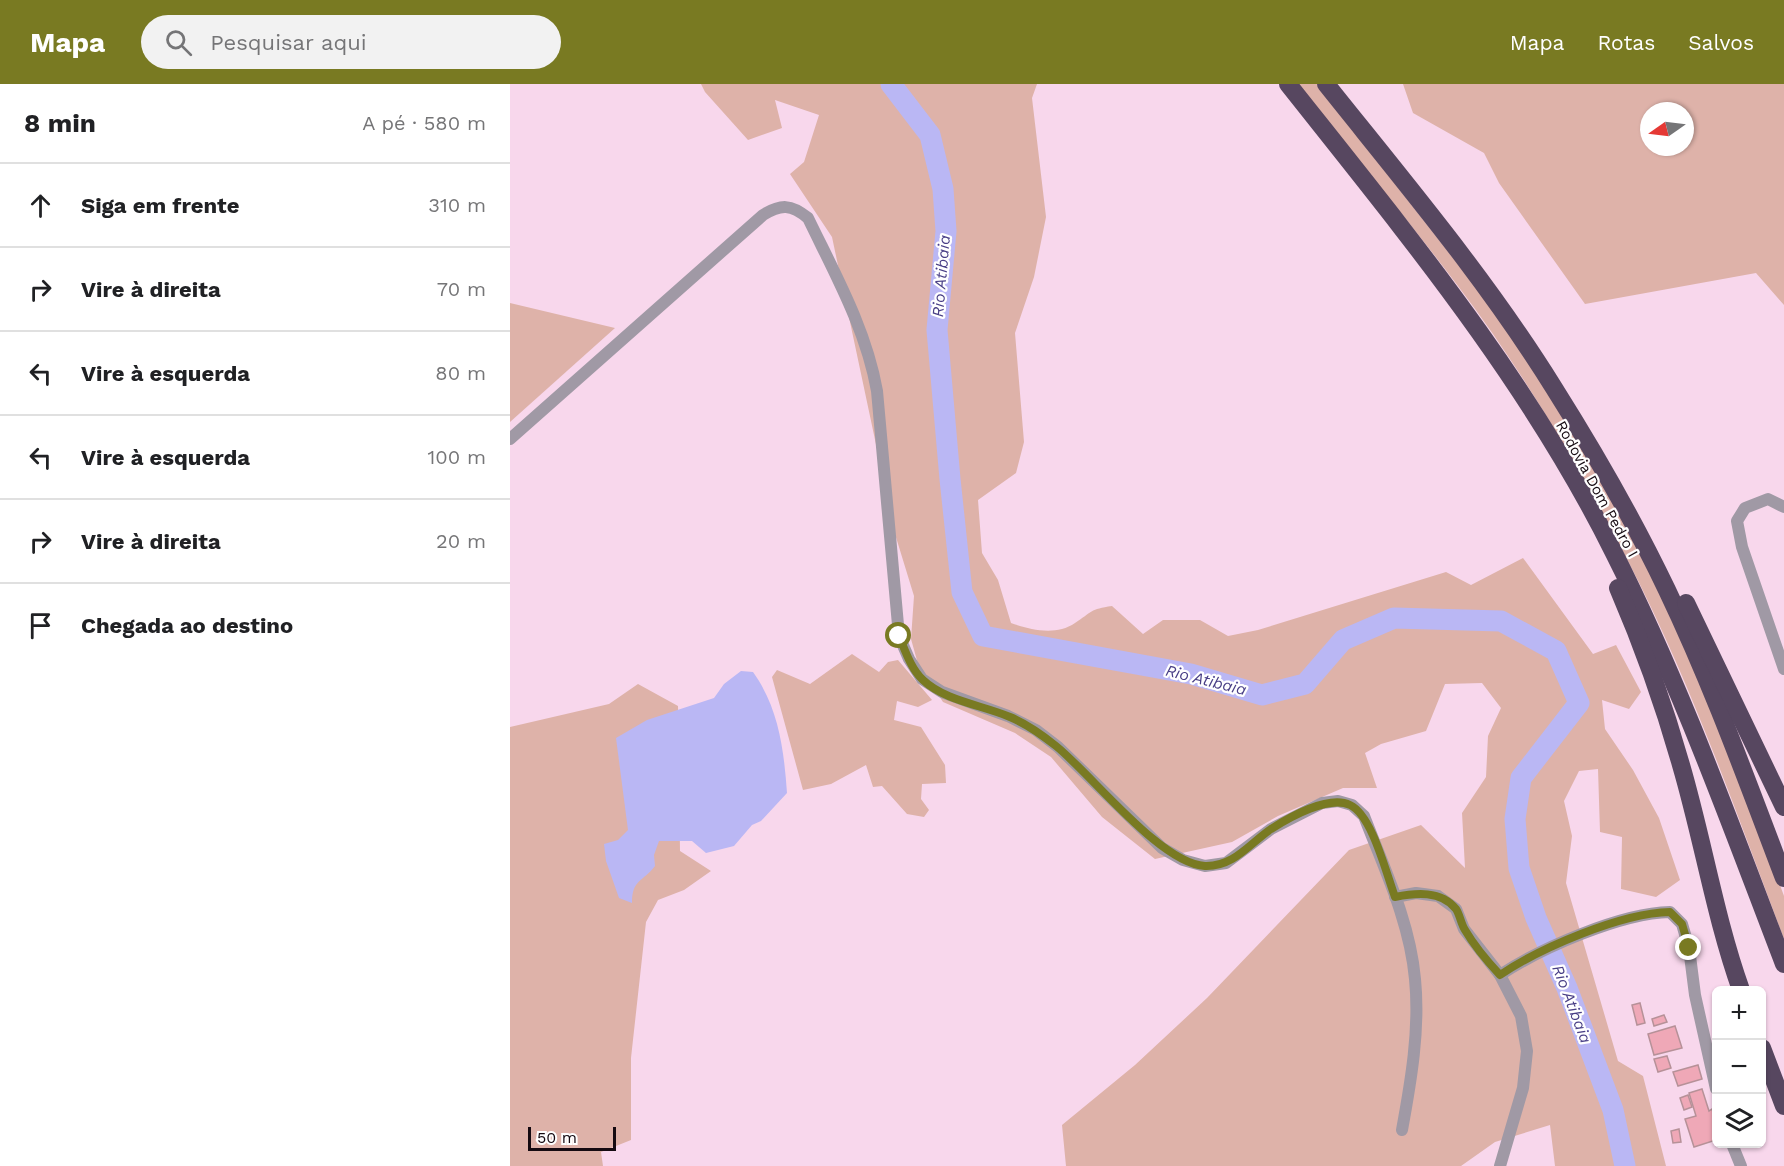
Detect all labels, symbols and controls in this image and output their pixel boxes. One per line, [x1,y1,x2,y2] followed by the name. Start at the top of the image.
[141,15,561,69] search box
[30,26,105,59] text: Mapa
[162,26,195,59] icon: search
[210,30,367,55] text: Pesquisar aqui
[1510,30,1564,55] text: Mapa
[1597,30,1655,55] text: Rotas
[1688,30,1754,55] text: Salvos
[1640,102,1694,156] north arrow
[24,108,96,138] text: 8 min
[362,111,486,135] text: A pé · 580 m
[24,189,57,222] icon: ahead
[81,193,239,218] text: Siga em frente
[428,193,486,217] text: 310 m
[928,234,954,318] water label: Rio Atibaia
[24,273,57,306] icon: right
[81,277,221,302] text: Vire à direita
[437,277,486,301] text: 70 m
[24,357,57,390] icon: left
[81,361,250,386] text: Vire à esquerda
[435,361,486,385] text: 80 m
[1552,418,1642,560] street label: Rodovia Dom Pedro I
[24,441,57,474] icon: left
[81,445,250,470] text: Vire à esquerda
[427,445,486,469] text: 100 m
[24,525,57,558] icon: right
[81,529,221,554] text: Vire à direita
[436,529,486,553] text: 20 m
[24,609,57,642] icon: arrive
[81,613,293,638] text: Chegada ao destino
[885,622,911,648] route start
[1164,661,1248,699] water label: Rio Atibaia
[1675,934,1701,960] route end
[1548,962,1596,1046] water label: Rio Atibaia
[1712,986,1766,1148] map controls
[1712,986,1766,1040] button: +
[1712,1040,1766,1094] button: −
[1712,1094,1766,1148] button: layers
[528,1124,616,1152] scale bar
[537,1128,577,1147] text: 50 m

